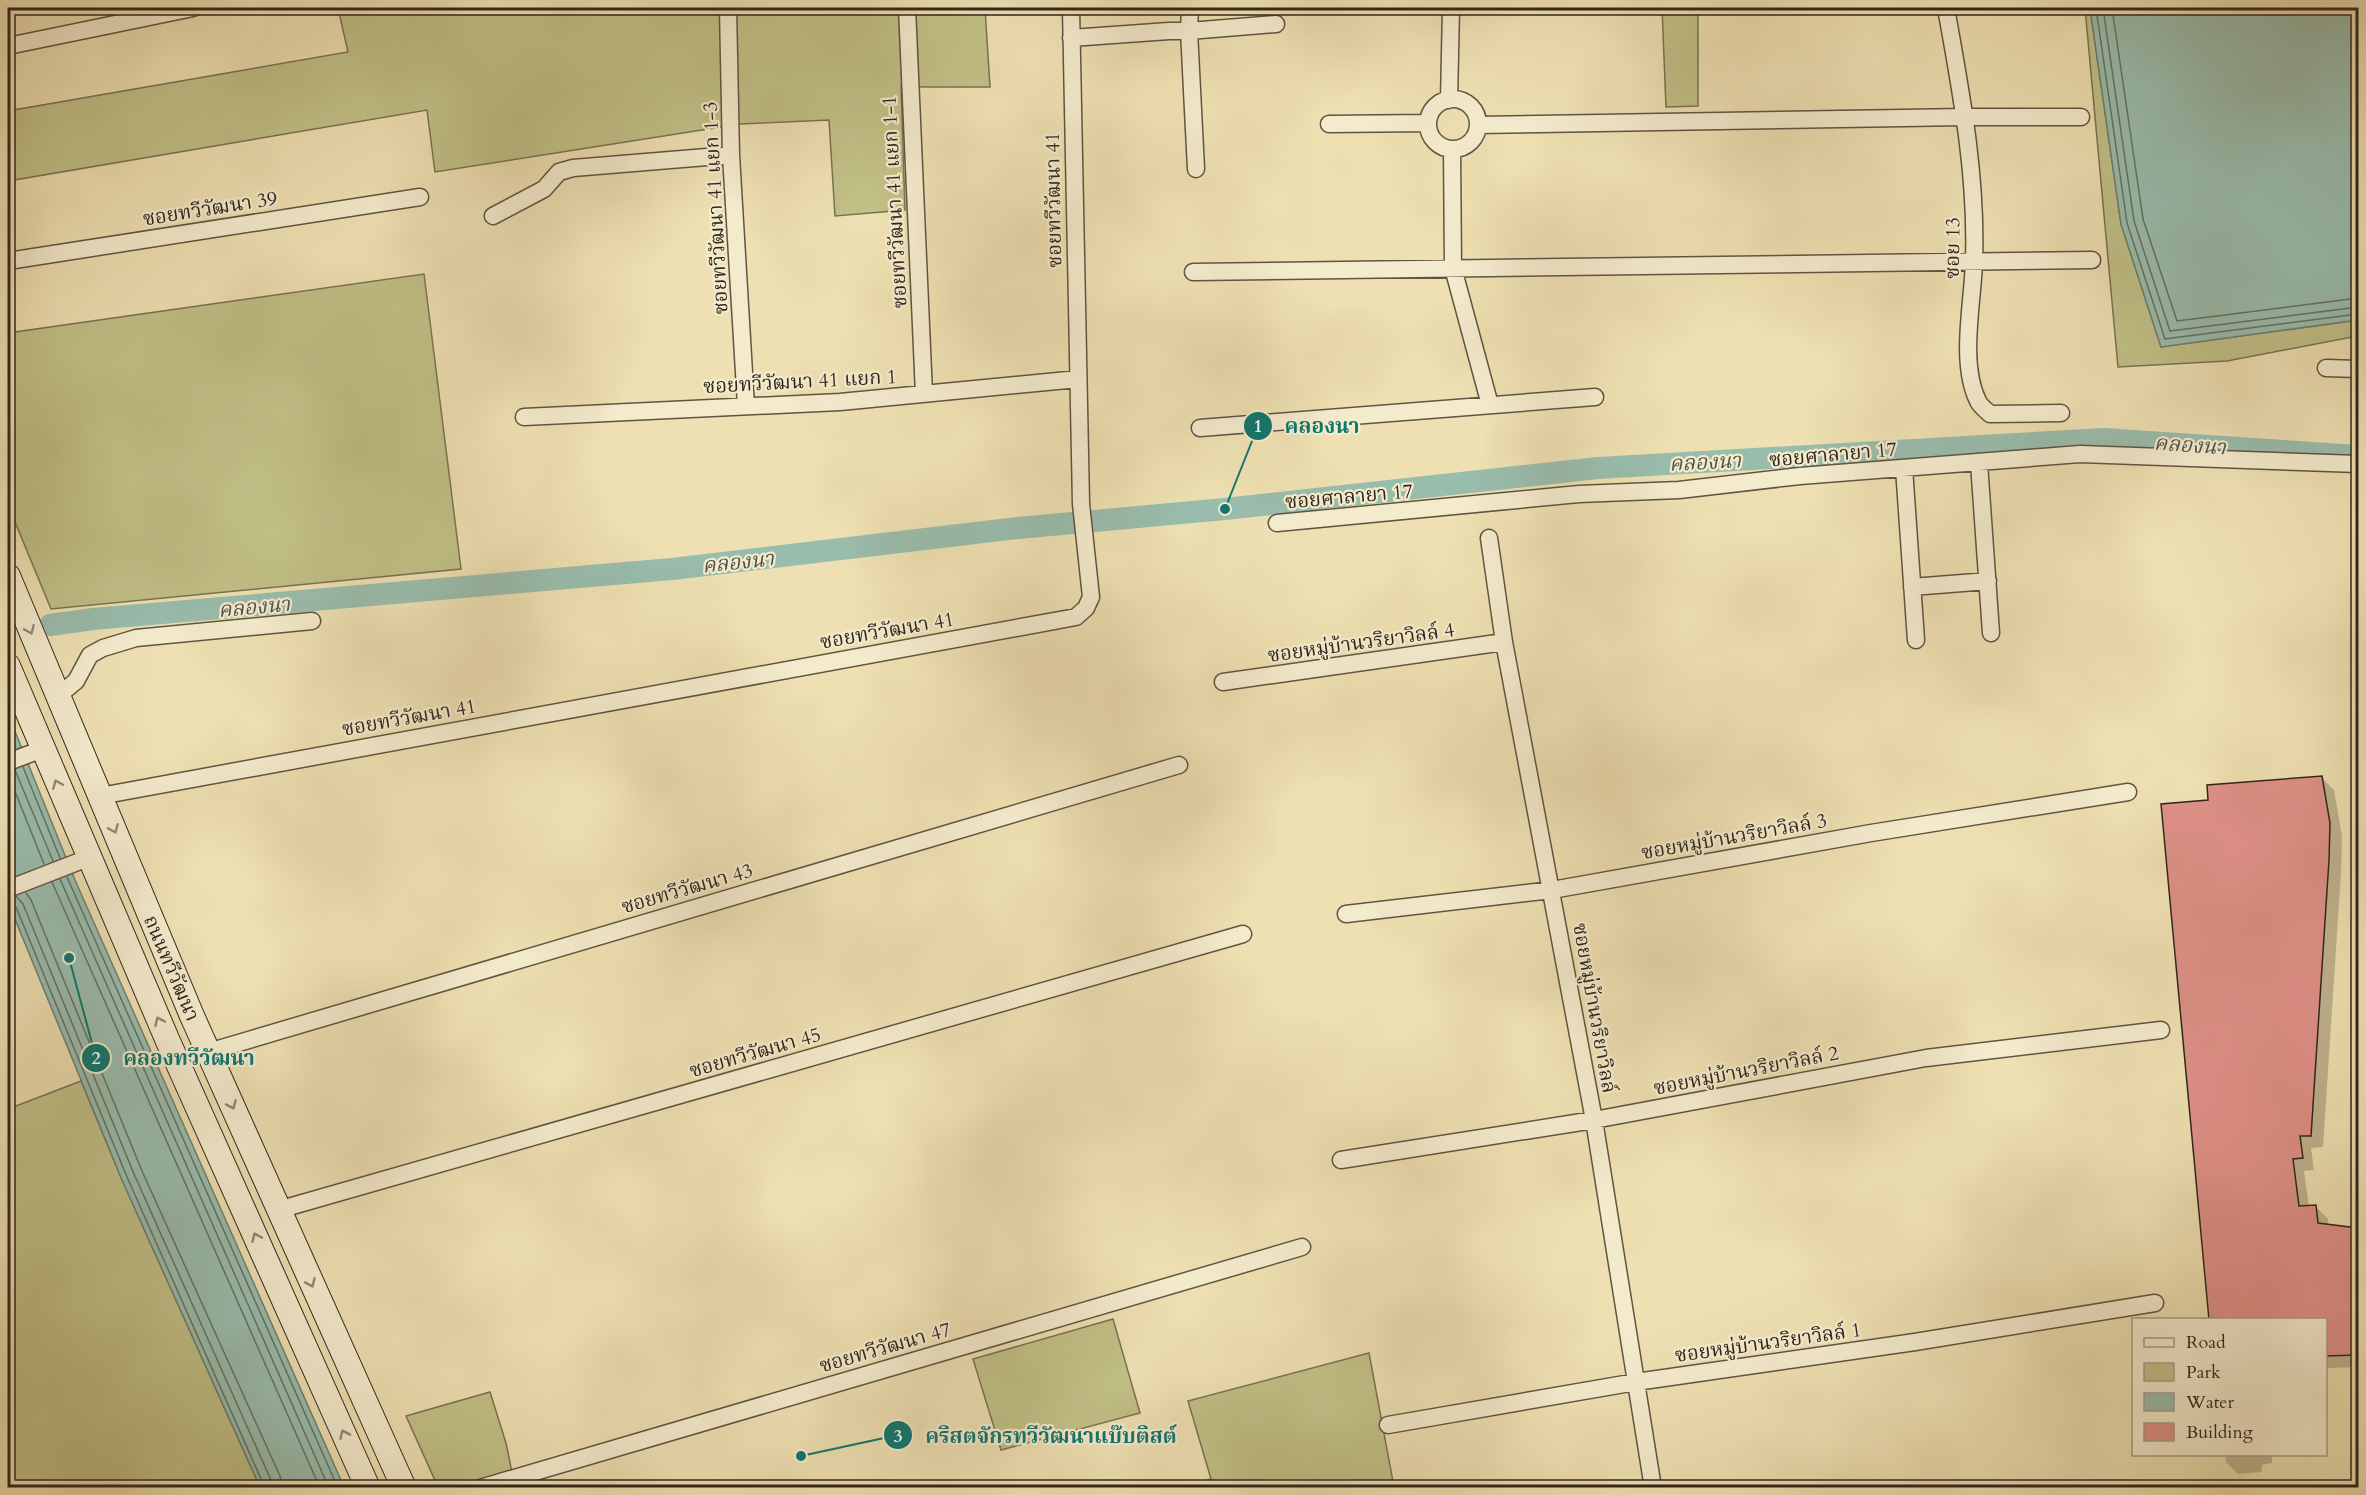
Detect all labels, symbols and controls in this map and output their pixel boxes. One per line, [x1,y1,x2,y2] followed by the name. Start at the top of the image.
[875,95,914,309] street label: ซอยทวีวัฒนา 41 แยก 1-1
[696,101,735,315] street label: ซอยทวีวัฒนา 41 แยก 1-3
[1039,132,1068,268] street label: ซอยทวีวัฒนา 41
[141,185,279,232] street label: ซอยทวีวัฒนา 39
[1938,217,1967,279] street label: ซอย 13
[702,363,898,400] street label: ซอยทวีวัฒนา 41 แยก 1
[1243,406,1372,445] callout: คลองนา
[1285,412,1359,441] text: คลองนา
[1253,414,1263,439] text: 1
[2153,429,2228,463] water label: คลองนา
[1768,435,1898,474] street label: ซอยศาลายา 17
[1668,446,1742,479] water label: คลองนา
[1284,477,1414,516] street label: ซอยศาลายา 17
[701,544,776,581] water label: คลองนา
[217,590,292,625] water label: คลองนา
[818,605,956,656] street label: ซอยทวีวัฒนา 41
[1266,616,1456,669] street label: ซอยหมู่บ้านวริยาวิลล์ 4
[23,624,35,635] one-way arrow
[340,692,478,743] street label: ซอยทวีวัฒนา 41
[52,779,64,790] one-way arrow
[1639,807,1829,866] street label: ซอยหมู่บ้านวริยาวิลล์ 3
[107,823,119,834] one-way arrow
[618,857,756,920] street label: ซอยทวีวัฒนา 43
[137,911,206,1025] street label: ถนนทวีวัฒนา
[1566,921,1623,1095] street label: ซอยหมู่บ้านวริยาวิลล์
[154,1016,166,1027] one-way arrow
[686,1021,824,1084] street label: ซอยทวีวัฒนา 45
[81,1038,267,1077] callout: คลองทวีวัฒนา
[1651,1039,1841,1102] street label: ซอยหมู่บ้านวริยาวิลล์ 2
[123,1044,255,1073] text: คลองทวีวัฒนา
[91,1046,101,1071] text: 2
[224,1099,236,1110] one-way arrow
[251,1233,263,1244] one-way arrow
[304,1277,316,1288] one-way arrow
[816,1316,954,1379] street label: ซอยทวีวัฒนา 47
[1673,1316,1863,1369] street label: ซอยหมู่บ้านวริยาวิลล์ 1
[2132,1318,2327,1456] legend
[2186,1330,2226,1355] text: Road
[2186,1360,2221,1385] text: Park
[2185,1390,2235,1415] text: Water
[883,1416,1189,1455] callout: คริสตจักรทวีวัฒนาแบ๊บติสต์
[2186,1420,2254,1445] text: Building
[925,1422,1178,1451] text: คริสตจักรทวีวัฒนาแบ๊บติสต์
[893,1424,903,1449] text: 3
[340,1430,352,1441] one-way arrow

